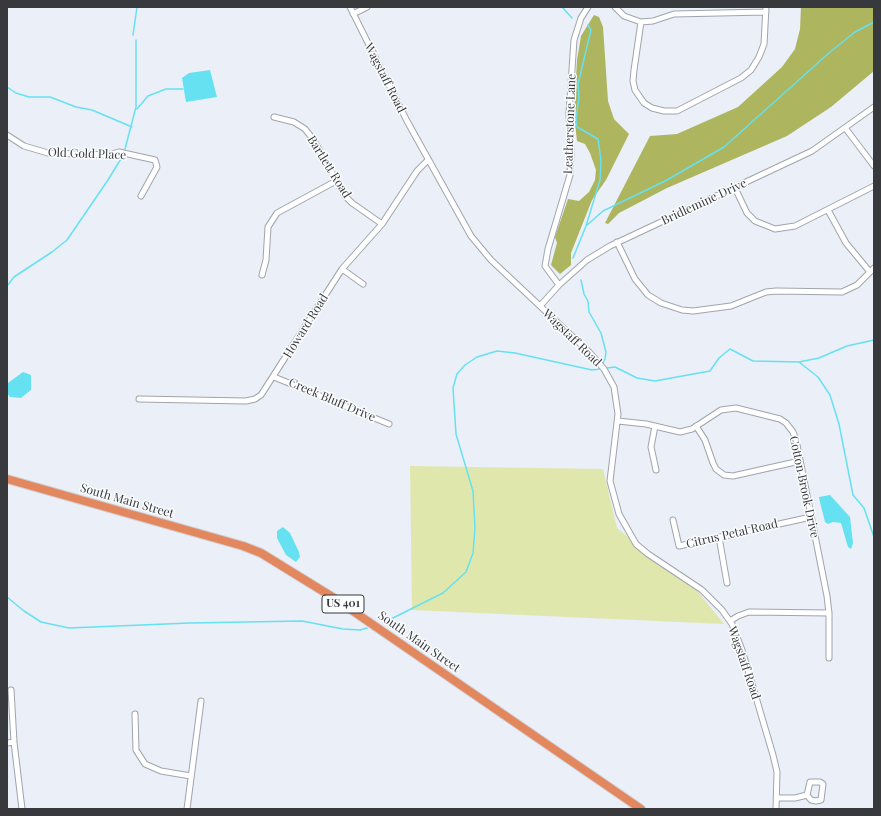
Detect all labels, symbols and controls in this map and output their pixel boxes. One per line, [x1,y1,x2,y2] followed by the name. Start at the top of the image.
[361,41,409,115] street label: Wagstaff Road
[561,74,579,174] street label: Leatherstone Lane
[304,133,354,201] street label: Bartlett Road
[48,145,126,163] street label: Old Gold Place
[659,176,749,228] street label: Bridlemine Drive
[281,291,331,361] street label: Howard Road
[540,306,604,370] street label: Wagstaff Road
[286,375,378,425] street label: Creek Bluff Drive
[786,435,822,539] street label: Cotton Brook Drive
[79,481,175,521] street label: South Main Street
[685,516,779,552] street label: Citrus Petal Road
[322,595,364,613] road number: US 401
[375,608,463,676] street label: South Main Street
[725,625,763,701] street label: Wagstaff Road

